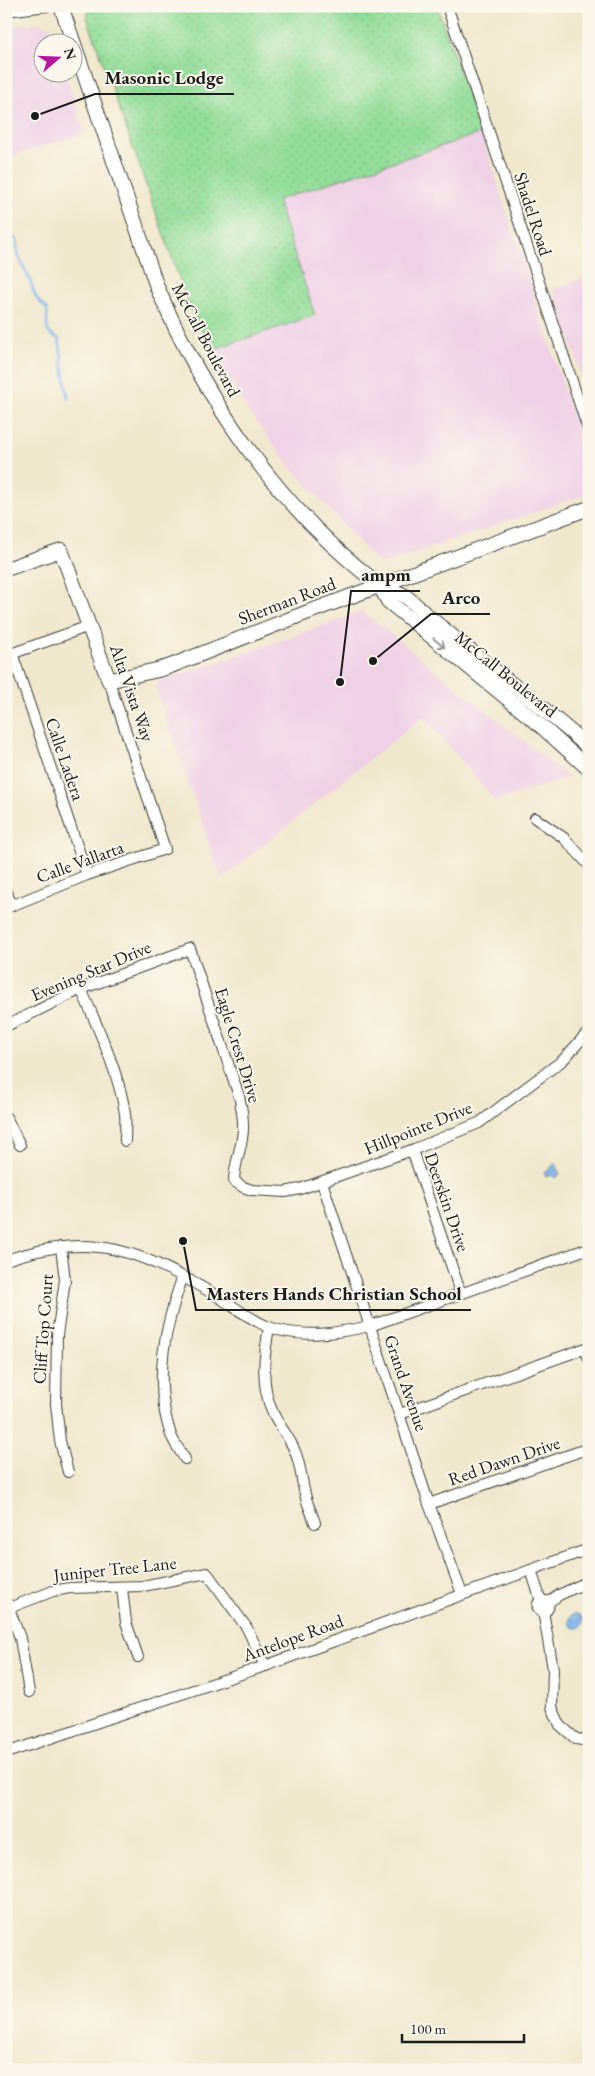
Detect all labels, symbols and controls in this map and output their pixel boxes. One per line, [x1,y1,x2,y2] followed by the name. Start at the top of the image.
[32,32,82,82] north arrow
[60,45,81,63] text: N
[95,60,234,94] callout: Masonic Lodge
[104,65,224,90] text: Masonic Lodge
[509,169,558,259] street label: Shadel Road
[167,279,246,401] street label: McCall Boulevard
[351,557,420,591] callout: ampm
[361,562,411,587] text: ampm
[235,571,340,630] street label: Sherman Road
[431,580,490,614] callout: Arco
[441,585,481,610] text: Arco
[450,625,563,723] street label: McCall Boulevard
[432,637,445,648] one-way arrow
[105,640,160,745] street label: Alta Vista Way
[41,714,91,804] street label: Calle Ladera
[33,835,127,888] street label: Calle Vallarta
[27,935,154,1006] street label: Evening Star Drive
[210,985,267,1105] street label: Eagle Crest Drive
[360,1095,475,1160] street label: Hillpointe Drive
[420,1149,475,1255] street label: Deerskin Drive
[27,1273,58,1385] street label: Cliff Top Court
[196,1276,471,1310] callout: Masters Hands Christian School
[206,1281,462,1306] text: Masters Hands Christian School
[379,1332,434,1434] street label: Grand Avenue
[445,1431,563,1490] street label: Red Dawn Drive
[50,1551,178,1587] street label: Juniper Tree Lane
[238,1608,347,1667] street label: Antelope Road
[402,2011,525,2043] scale bar
[410,2019,447,2038] text: 100 m

